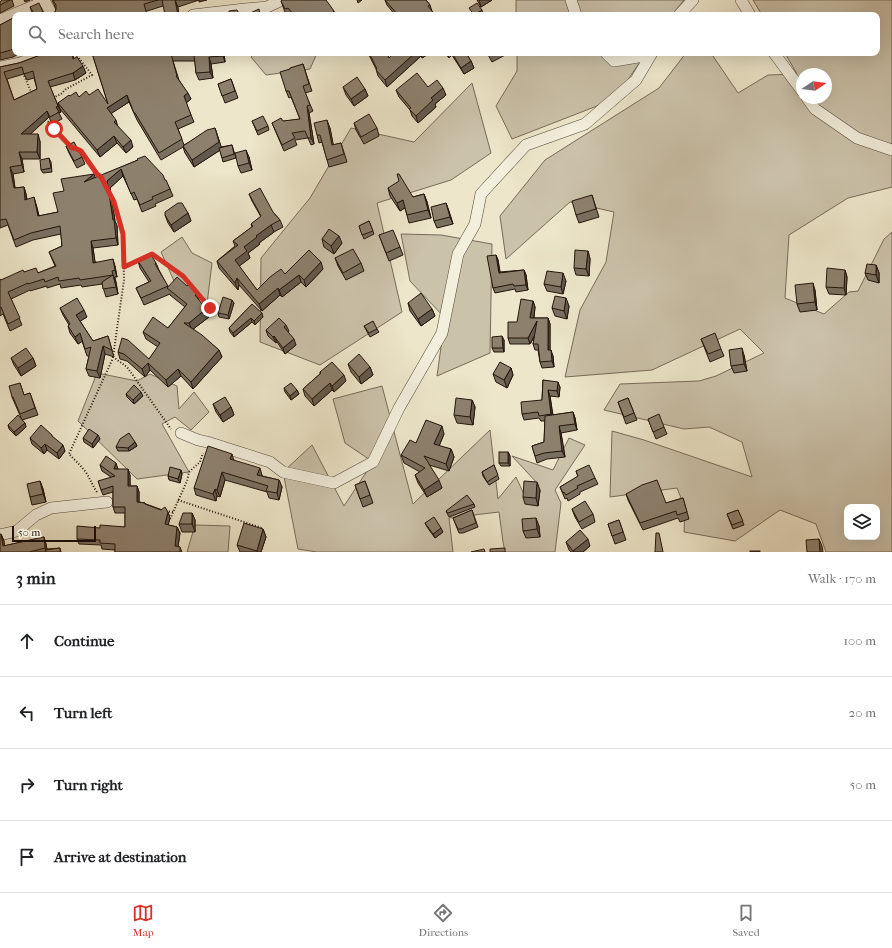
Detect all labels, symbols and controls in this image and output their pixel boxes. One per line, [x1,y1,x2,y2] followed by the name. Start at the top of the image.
[12,12,880,56] search box
[26,23,48,45] icon: search
[58,25,134,43] text: Search here
[796,68,832,104] north arrow
[45,120,63,138] route start
[201,299,219,317] route end
[844,504,880,540] map controls
[844,504,880,540] button: layers
[12,524,96,543] scale bar
[18,526,40,539] text: 50 m
[16,568,56,588] text: 3 min
[808,571,876,586] text: Walk · 170 m
[16,630,38,652] icon: ahead
[54,632,114,650] text: Continue
[843,633,876,648] text: 100 m
[16,702,38,724] icon: left
[54,704,112,722] text: Turn left
[849,705,876,720] text: 20 m
[16,774,38,796] icon: right
[54,776,123,794] text: Turn right
[850,777,876,792] text: 50 m
[16,846,38,868] icon: arrive
[54,848,186,866] text: Arrive at destination
[132,902,154,939] tab: Map
[419,902,468,939] tab: Directions
[732,902,760,939] tab: Saved

